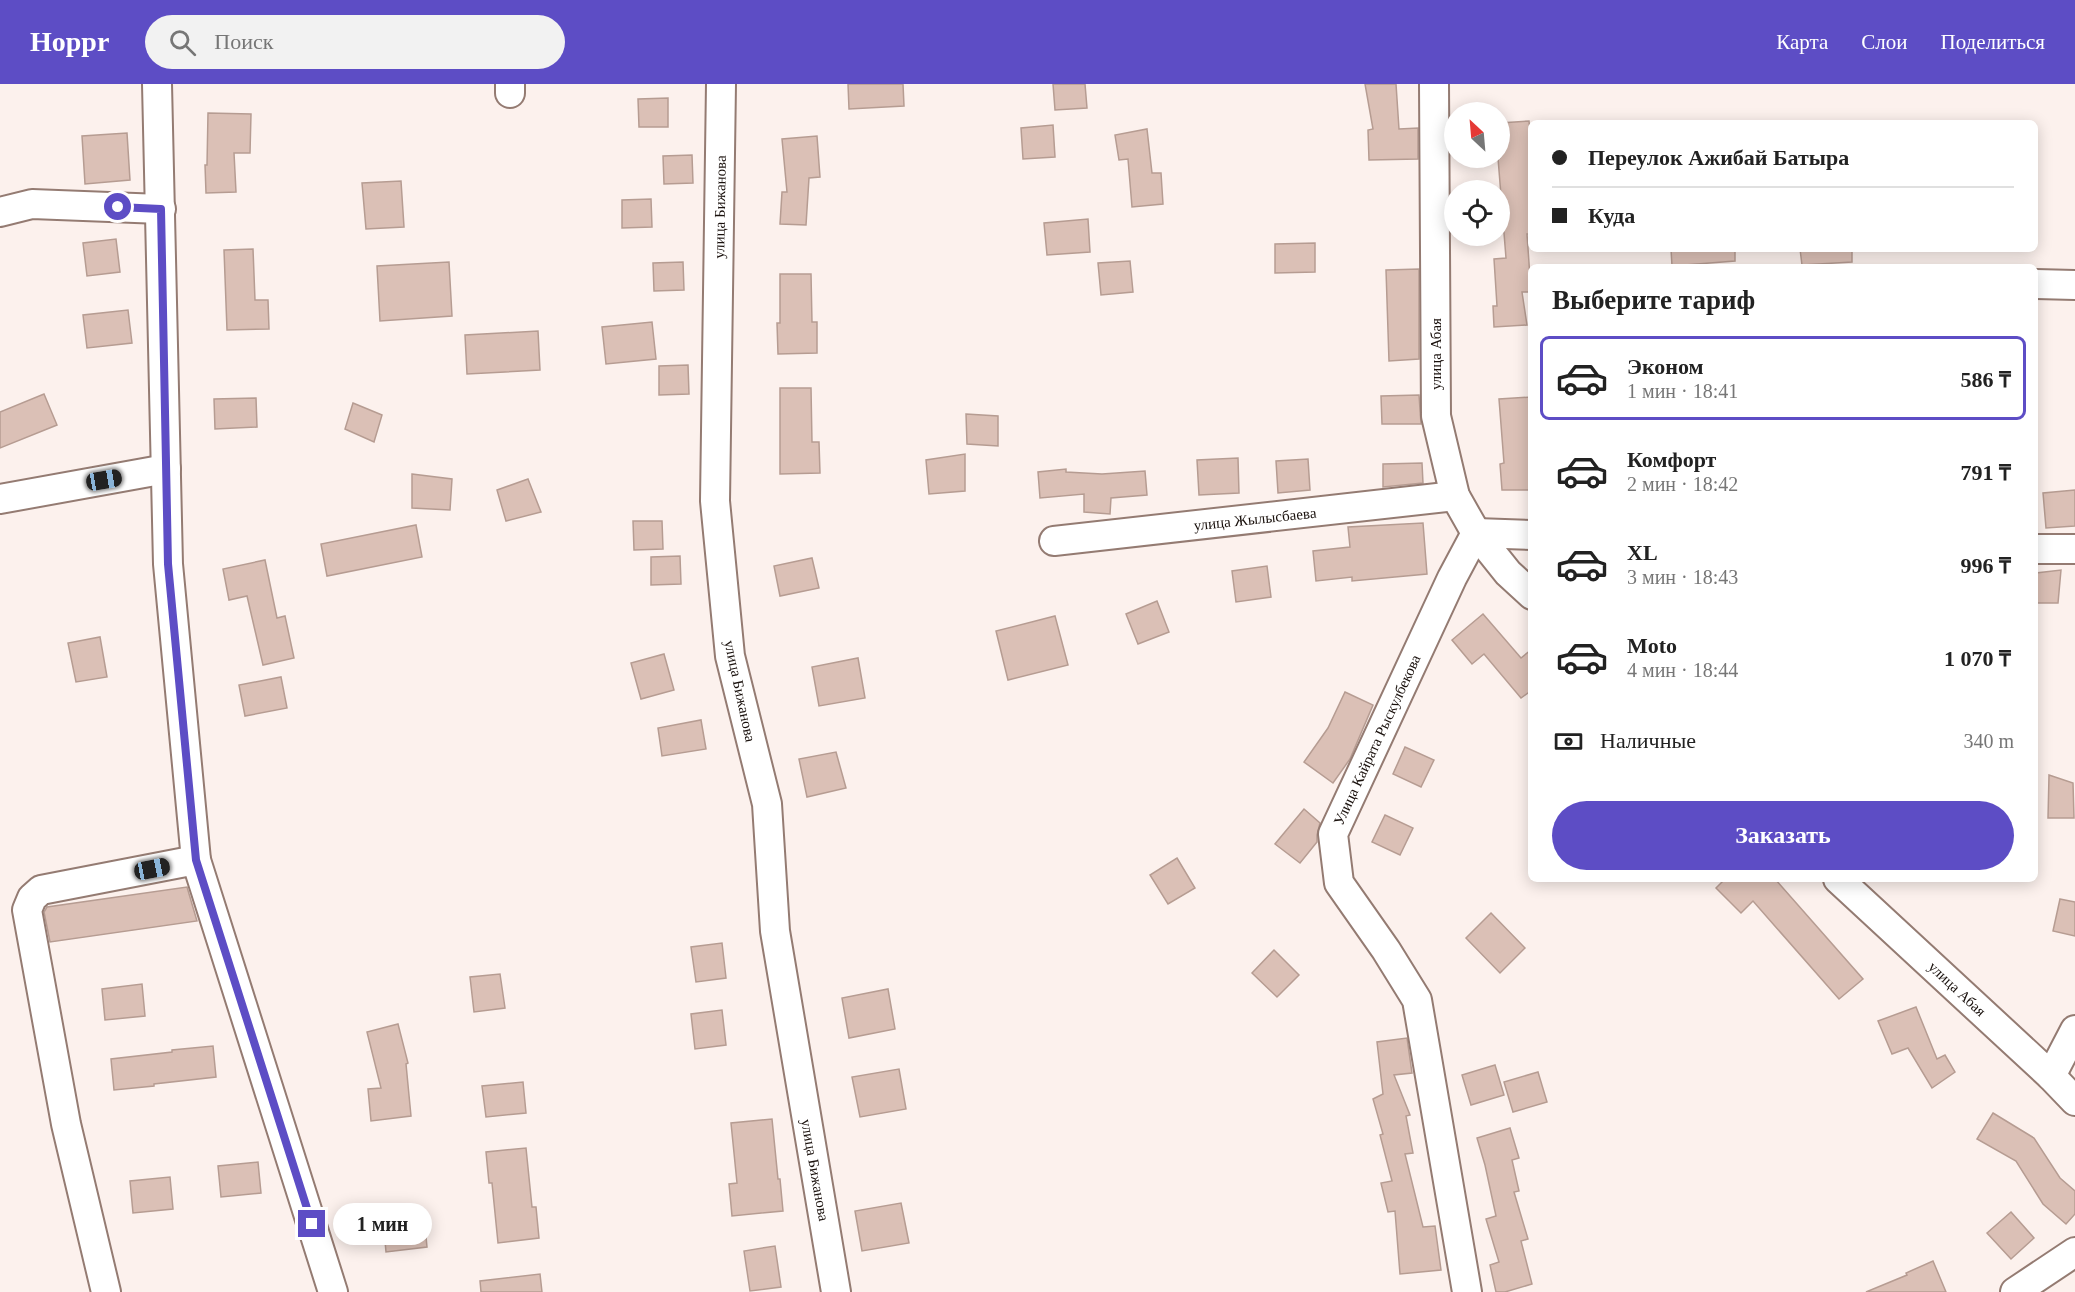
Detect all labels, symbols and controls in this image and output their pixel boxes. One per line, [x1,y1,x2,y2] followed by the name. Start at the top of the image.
[145,15,565,69] search box
[30,26,109,57] text: Hoppr
[166,26,199,59] icon: search
[214,29,273,54] text: Поиск
[1776,30,1828,54] text: Карта
[1861,30,1907,54] text: Слои
[1940,30,2045,54] text: Поделиться
[1444,102,1510,168] north arrow
[1444,102,1510,246] map controls
[1588,145,1849,170] text: Переулок Ажибай Батыра
[711,155,729,259] street label: улица Бижанова
[1444,180,1510,246] button: locate
[104,193,131,220] route start
[1588,203,1635,228] text: Куда
[1552,285,1755,315] text: Выберите тариф
[1428,318,1444,390] street label: улица Абая
[1555,351,1609,405] icon: car
[1627,354,1704,379] text: Эконом
[1960,367,2011,392] text: 586 ₸
[1627,380,1738,402] text: 1 мин · 18:41
[1555,444,1609,498] icon: car
[1627,447,1716,472] text: Комфорт
[1960,460,2011,485] text: 791 ₸
[85,468,123,492] car
[1627,473,1738,495] text: 2 мин · 18:42
[1193,505,1317,533] street label: улица Жылысбаева
[1555,537,1609,591] icon: car
[1627,540,1658,565] text: XL
[1960,553,2011,578] text: 996 ₸
[1627,566,1738,588] text: 3 мин · 18:43
[1555,630,1609,684] icon: car
[1627,633,1677,658] text: Moto
[721,639,759,744] street label: улица Бижанова
[1944,646,2011,671] text: 1 070 ₸
[1330,652,1424,828] street label: Улица Кайрата Рыскулбекова
[1627,659,1738,681] text: 4 мин · 18:44
[1552,725,1585,758] icon: cash
[1600,728,1696,753] text: Наличные
[1963,730,2014,752] text: 340 m
[1552,801,2014,870] button: Заказать
[133,857,171,881] car
[1925,959,1989,1019] street label: улица Абая
[798,1118,832,1223] street label: улица Бижанова
[333,1203,432,1245] callout: 1 мин
[298,1210,325,1237] route end
[357,1213,408,1235] text: 1 мин

